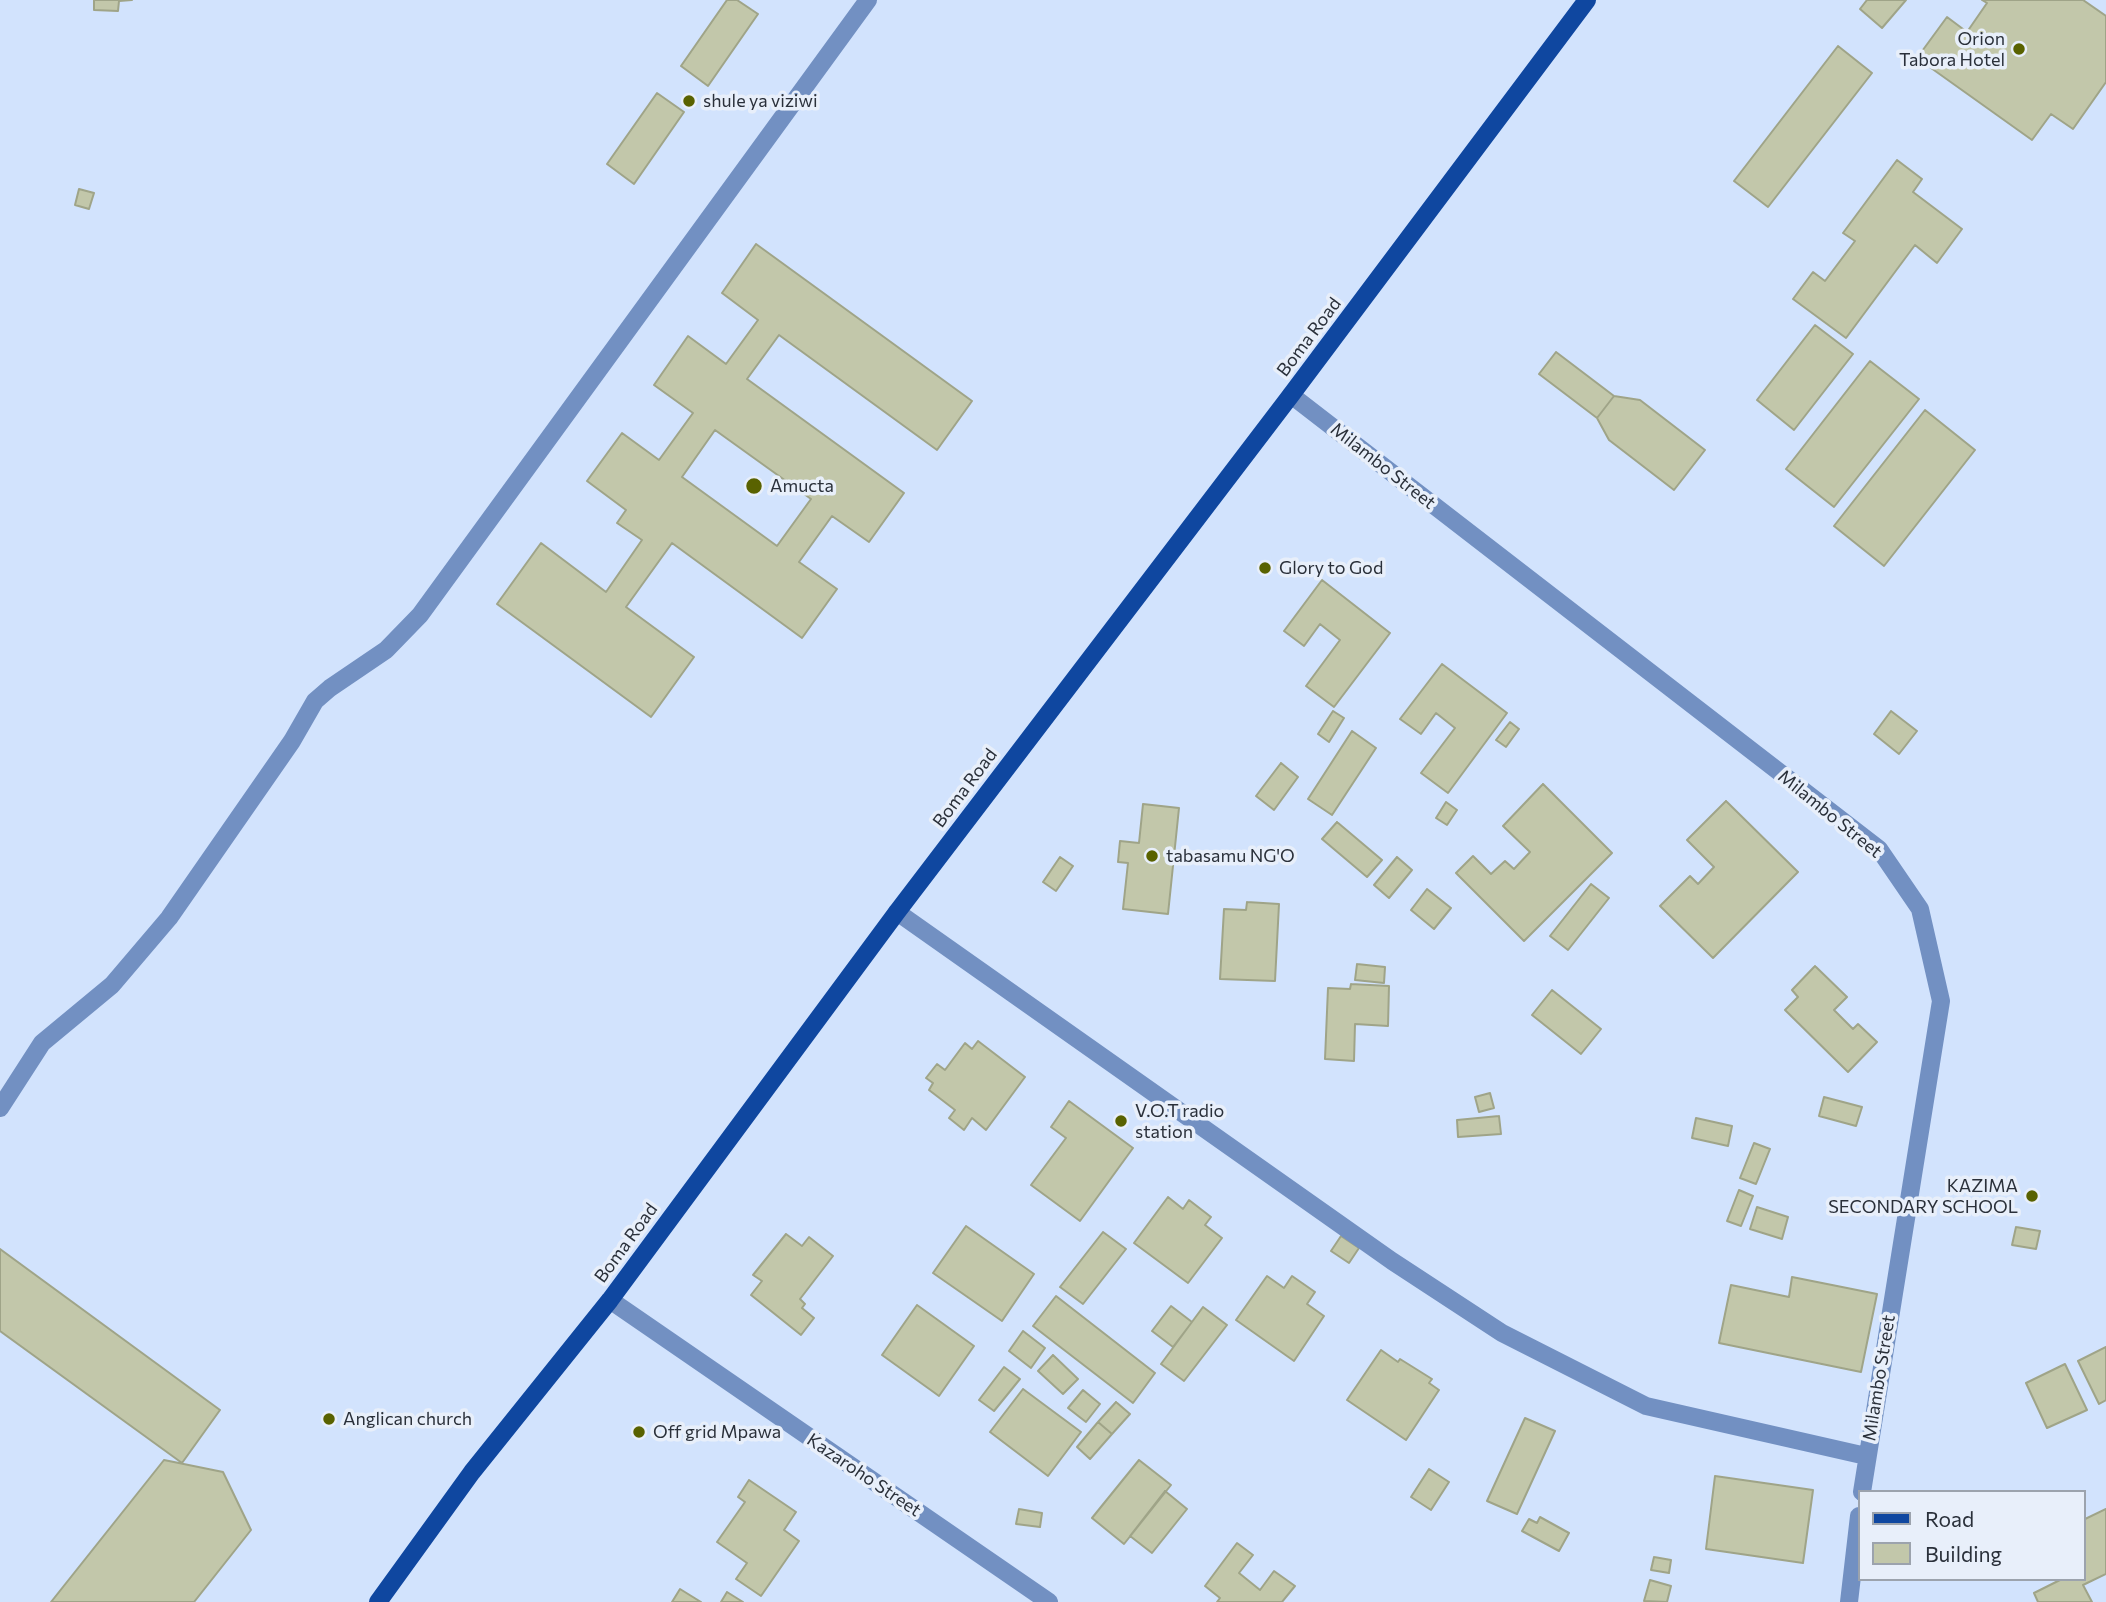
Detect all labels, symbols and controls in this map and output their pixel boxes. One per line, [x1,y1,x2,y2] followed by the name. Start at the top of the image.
[1899,28,2005,70] place label: Orion Tabora Hotel
[2011,41,2027,57] marker: Orion Tabora Hotel
[703,90,818,112] place label: shule ya viziwi
[681,93,697,109] marker: shule ya viziwi
[1272,293,1346,381] street label: Boma Road
[1326,418,1440,514] street label: Milambo Street
[770,475,834,497] place label: Amucta
[744,476,764,496] marker: Amucta
[1279,557,1383,579] place label: Glory to God
[1257,560,1273,576] marker: Glory to God
[928,744,1002,832] street label: Boma Road
[1774,766,1886,862] street label: Milambo Street
[1166,845,1295,867] place label: tabasamu NG'O
[1144,848,1160,864] marker: tabasamu NG'O
[1135,1100,1224,1142] place label: V.O.T radio station
[1113,1113,1129,1129] marker: V.O.T radio station
[1828,1175,2018,1218] place label: KAZIMA SECONDARY SCHOOL
[2024,1188,2040,1204] marker: KAZIMA SECONDARY SCHOOL
[590,1199,662,1287] street label: Boma Road
[1858,1313,1900,1443] street label: Milambo Street
[343,1408,472,1430] place label: Anglican church
[321,1411,337,1427] marker: Anglican church
[653,1421,781,1443] place label: Off grid Mpawa
[631,1424,647,1440] marker: Off grid Mpawa
[803,1429,925,1521] street label: Kazaroho Street
[1857,1490,2085,1581] legend
[1925,1506,1974,1531] text: Road
[1925,1541,2002,1566] text: Building

